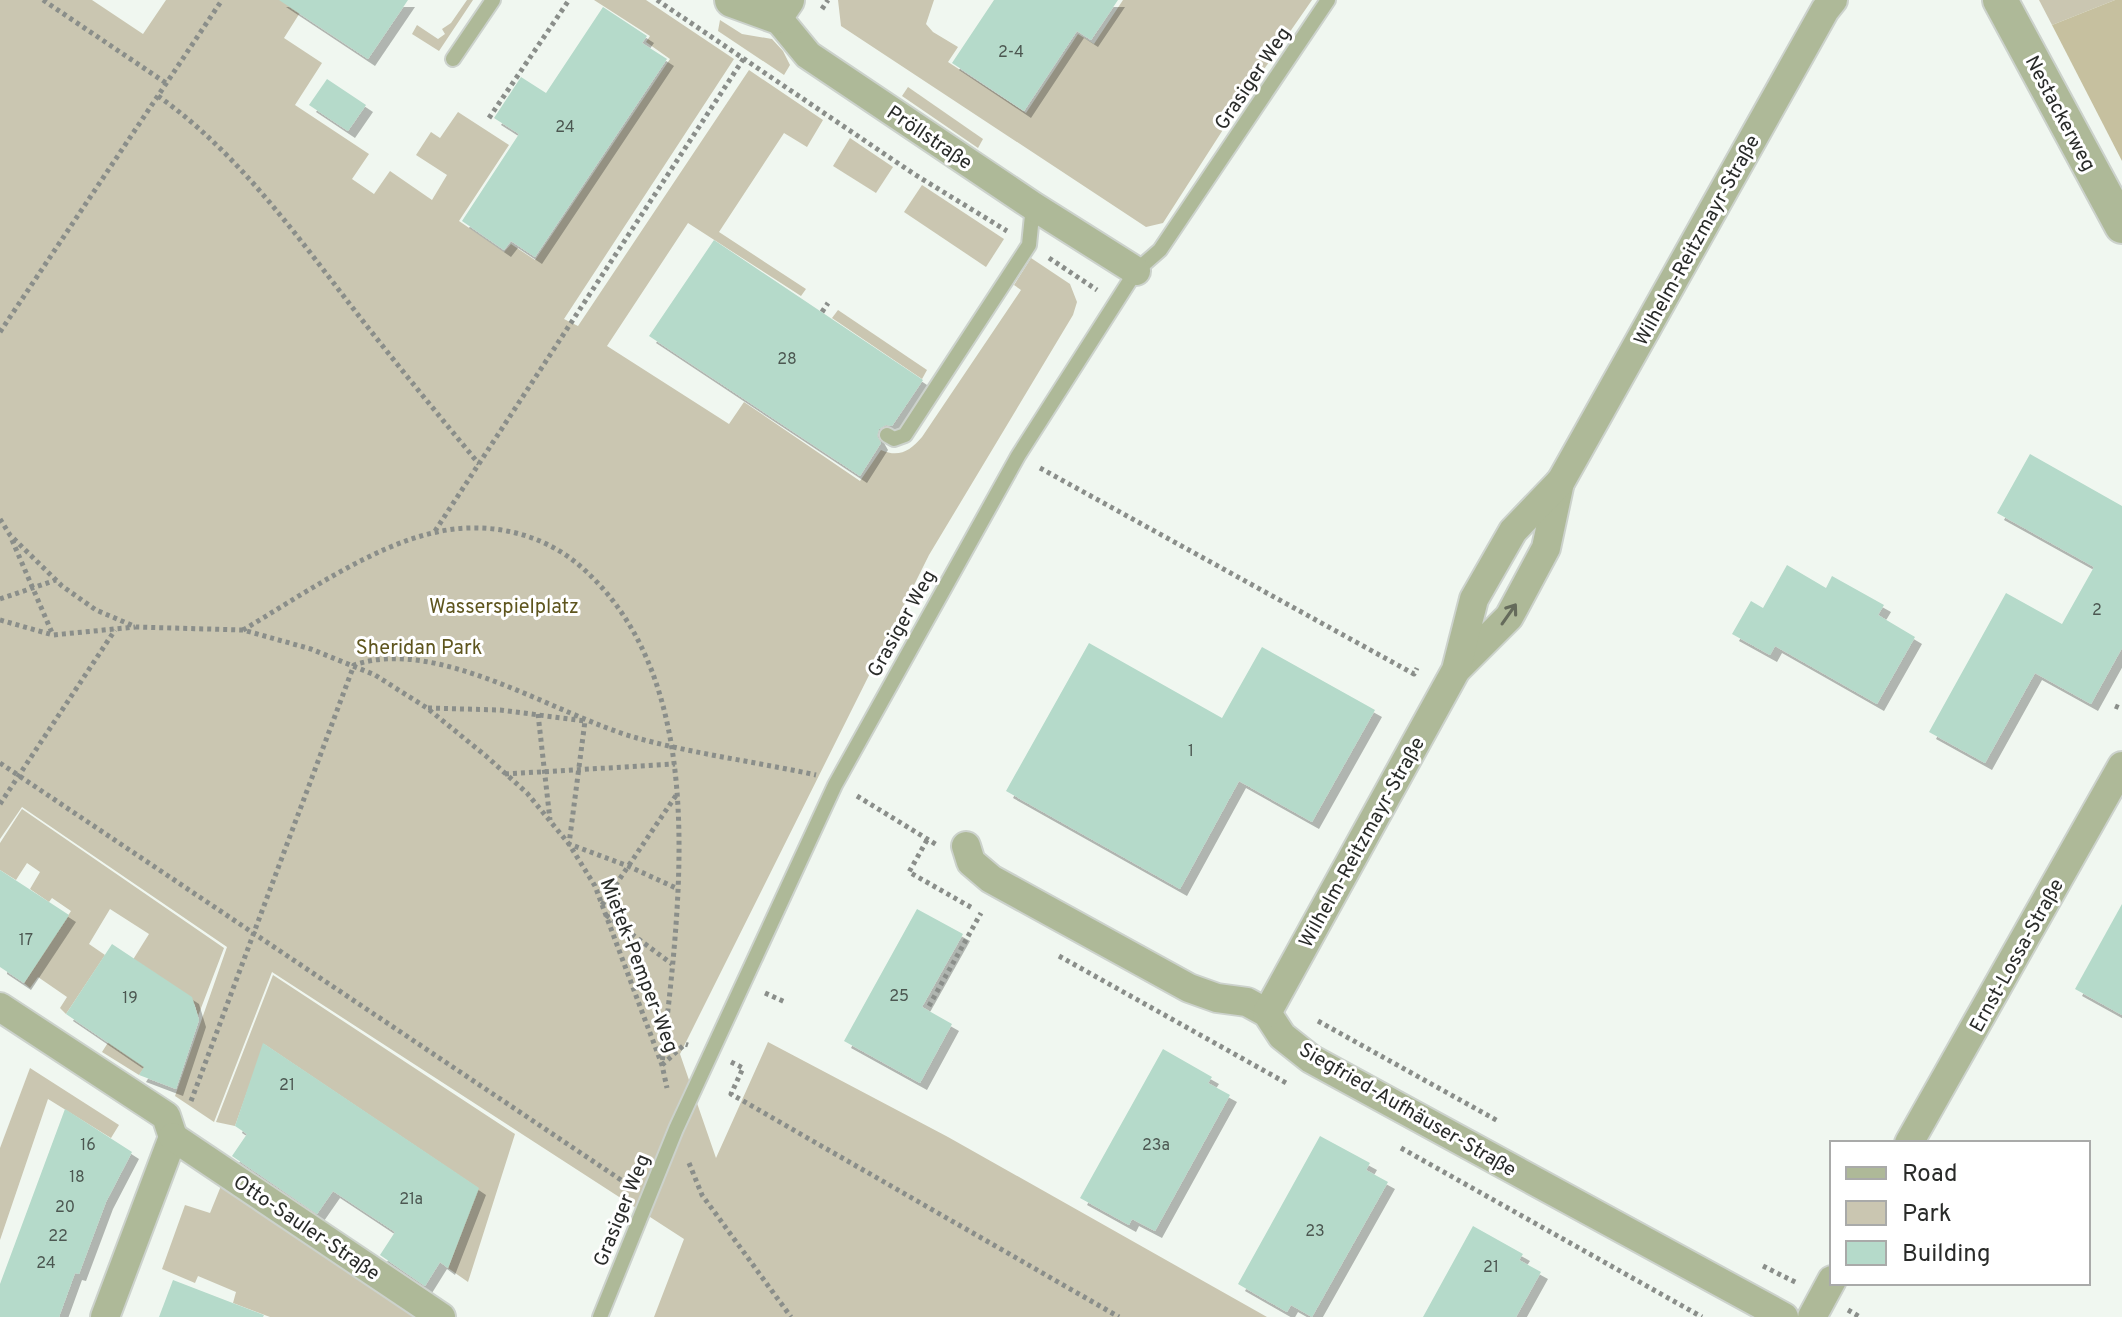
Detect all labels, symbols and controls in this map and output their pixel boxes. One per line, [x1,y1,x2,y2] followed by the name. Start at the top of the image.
[1210,22,1298,136] street label: Grasiger Weg
[998,43,1024,63] house number: 2-4
[2018,52,2101,176] street label: Nestackerweg
[881,101,977,177] street label: Pröllstraße
[555,118,575,138] house number: 24
[1629,131,1767,351] street label: Wilhelm-Reitzmayr-Straße
[777,350,797,370] house number: 28
[863,566,943,682] street label: Grasiger Weg
[429,595,579,621] park label: Wasserspielplatz
[2092,601,2102,621] house number: 2
[1501,603,1517,625] one-way arrow
[356,636,482,662] park label: Sheridan Park
[1294,733,1432,953] street label: Wilhelm-Reitzmayr-Straße
[1188,742,1194,762] house number: 1
[593,875,683,1057] street label: Mietek-Pemper-Weg
[1965,875,2071,1037] street label: Ernst-Lossa-Straße
[19,931,33,951] house number: 17
[889,987,909,1007] house number: 25
[122,989,138,1009] house number: 19
[1294,1038,1520,1184] street label: Siegfried-Aufhäuser-Straße
[279,1076,295,1096] house number: 21
[80,1136,96,1156] house number: 16
[1142,1136,1170,1156] house number: 23a
[1830,1141,2090,1285] legend
[588,1151,657,1271] street label: Grasiger Weg
[1902,1160,1958,1190] text: Road
[69,1168,85,1188] house number: 18
[228,1170,384,1287] street label: Otto-Sauler-Straße
[399,1190,423,1210] house number: 21a
[55,1198,75,1218] house number: 20
[1902,1200,1952,1230] text: Park
[1305,1222,1325,1242] house number: 23
[48,1227,68,1247] house number: 22
[1902,1240,1991,1270] text: Building
[36,1254,56,1274] house number: 24
[1483,1258,1499,1278] house number: 21

